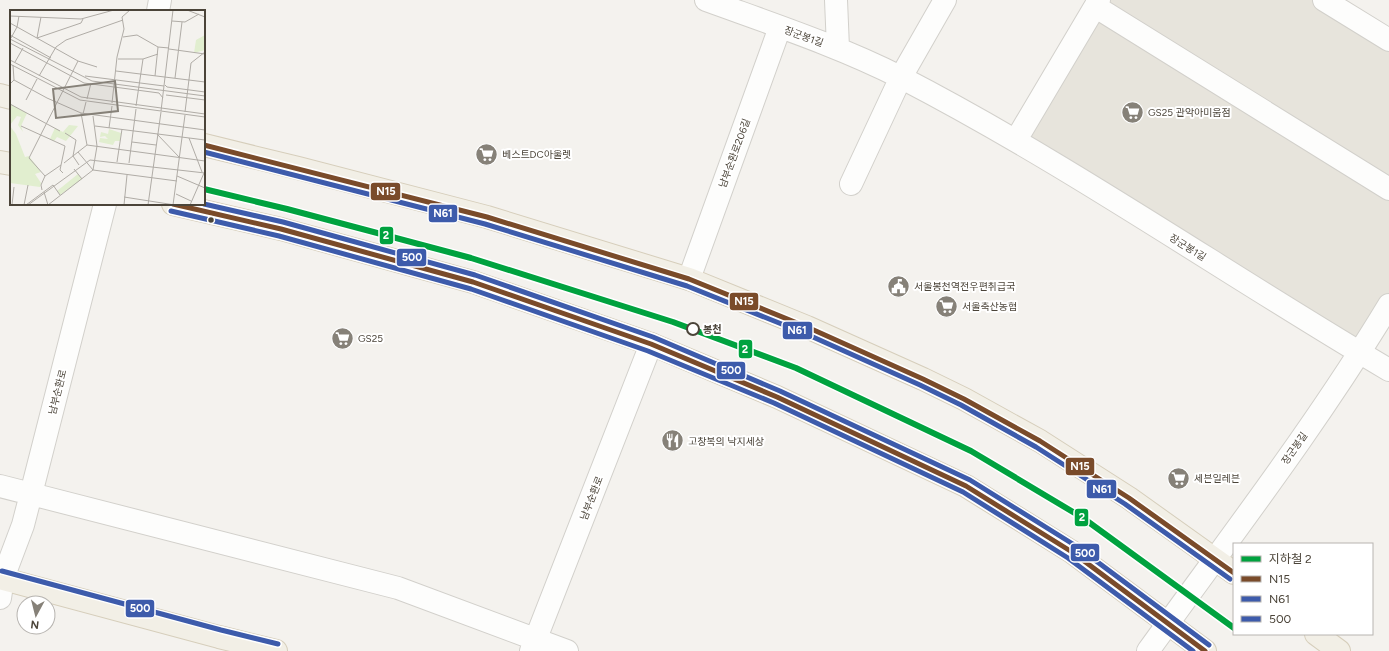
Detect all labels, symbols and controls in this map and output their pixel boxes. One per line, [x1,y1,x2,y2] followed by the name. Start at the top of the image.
[10,10,205,205] inset map
[782,23,825,50] street label: 장군봉1길
[1120,99,1146,125] supermarket icon: GS25 관악아미움점
[1148,106,1231,119] place label: GS25 관악아미움점
[716,117,753,190] street label: 남부순환로206길
[474,141,500,167] supermarket icon: 베스트DC아울렛
[502,148,571,161] place label: 베스트DC아울렛
[370,182,401,201] line badge: N15
[376,185,396,198] text: N15
[428,204,458,223] line badge: N61
[433,207,453,220] text: N61
[206,215,216,225] unlabelled marker
[379,226,394,245] line badge: 2
[383,229,389,242] text: 2
[1167,231,1209,264] street label: 장군봉1길
[396,248,427,267] line badge: 500
[402,251,422,264] text: 500
[885,273,911,299] public building icon: 서울봉천역전우편취급국
[914,280,1015,293] place label: 서울봉천역전우편취급국
[729,292,759,311] line badge: N15
[934,293,960,319] supermarket icon: 서울축산농협
[734,295,754,308] text: N15
[962,300,1017,313] place label: 서울축산농협
[782,321,813,340] line badge: N61
[686,322,700,336] marker: 봉천
[703,323,721,336] place label: 봉천
[787,324,807,337] text: N61
[330,325,356,351] supermarket icon: GS25
[358,332,383,345] place label: GS25
[738,339,753,359] line badge: 2
[742,343,748,356] text: 2
[716,361,746,380] line badge: 500
[721,364,741,377] text: 500
[46,368,69,416] street label: 남부순환로
[659,428,685,454] restaurant icon: 고창복의 낙지세상
[1279,429,1310,467] street label: 장군봉길
[688,435,764,448] place label: 고창복의 낙지세상
[1065,457,1095,476] line badge: N15
[1070,460,1090,473] text: N15
[1166,465,1192,491] supermarket icon: 세븐일레븐
[1194,472,1240,485] place label: 세븐일레븐
[577,474,606,522] street label: 남부순환로
[1086,479,1117,499] line badge: N61
[1092,483,1112,496] text: N61
[1074,508,1089,527] line badge: 2
[1079,511,1085,524] text: 2
[1070,543,1100,562] line badge: 500
[1233,543,1373,635] legend
[1075,547,1095,560] text: 500
[1269,552,1312,566] text: 지하철 2
[1269,572,1290,586] text: N15
[1269,592,1290,606] text: N61
[16,595,56,635] north arrow
[125,599,155,618] line badge: 500
[130,602,150,615] text: 500
[1269,612,1292,626] text: 500
[30,617,40,631] text: N

